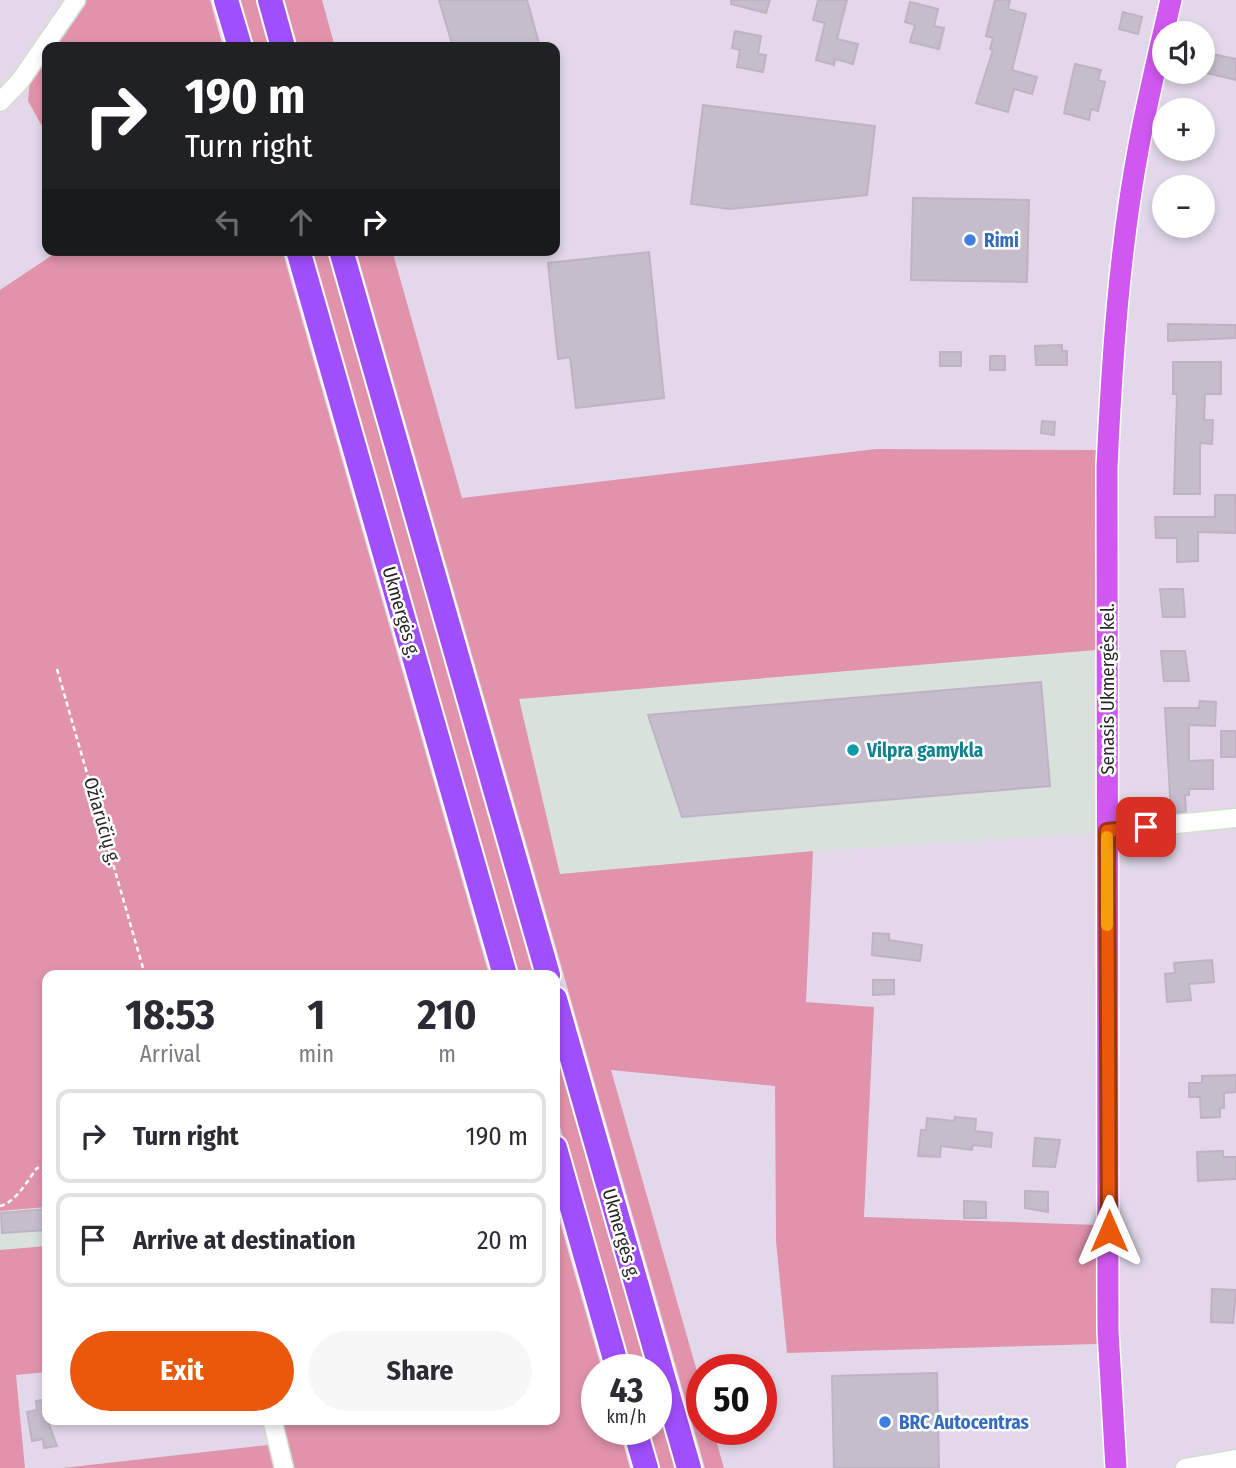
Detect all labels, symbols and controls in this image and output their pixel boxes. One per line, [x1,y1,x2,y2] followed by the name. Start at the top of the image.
[1152,21,1215,238] map controls
[1152,21,1215,84] button: sound
[185,67,305,126] text: 190 m
[70,70,161,161] icon: right
[1152,98,1215,161] button: +
[185,127,312,165] text: Turn right
[1152,175,1215,238] button: −
[209,203,247,241] icon: left
[282,203,320,241] icon: ahead
[355,203,393,241] icon: right
[984,229,1019,252] place label: Rimi
[962,232,978,248] marker: Rimi
[378,564,426,660] street label: Ukmergės g.
[1096,603,1119,775] street label: Senasis Ukmergės kel.
[866,739,983,762] place label: Vilpra gamykla
[845,742,861,758] marker: Vilpra gamykla
[79,775,126,868] street label: Ožiarūčių g.
[1116,797,1176,857] pin
[1127,808,1165,846] icon: arrive
[125,990,215,1040] text: 18:53
[307,990,325,1040] text: 1
[417,990,477,1040] text: 210
[140,1040,201,1068] text: Arrival
[298,1040,334,1068] text: min
[438,1040,456,1068] text: m
[74,1117,112,1155] icon: right
[133,1121,239,1152] text: Turn right
[466,1121,528,1152] text: 190 m
[598,1186,646,1282] street label: Ukmergės g.
[1072,1194,1146,1268] position arrow
[74,1221,112,1259] icon: arrive
[133,1225,356,1256] text: Arrive at destination
[477,1225,528,1256] text: 20 m
[70,1331,294,1411] button: Exit
[308,1331,532,1411] button: Share
[686,1354,777,1445] speed limit sign: 50
[609,1369,644,1411] text: 43
[606,1406,647,1428] text: km/h
[899,1411,1030,1434] place label: BRC Autocentras
[877,1414,893,1430] marker: BRC Autocentras

